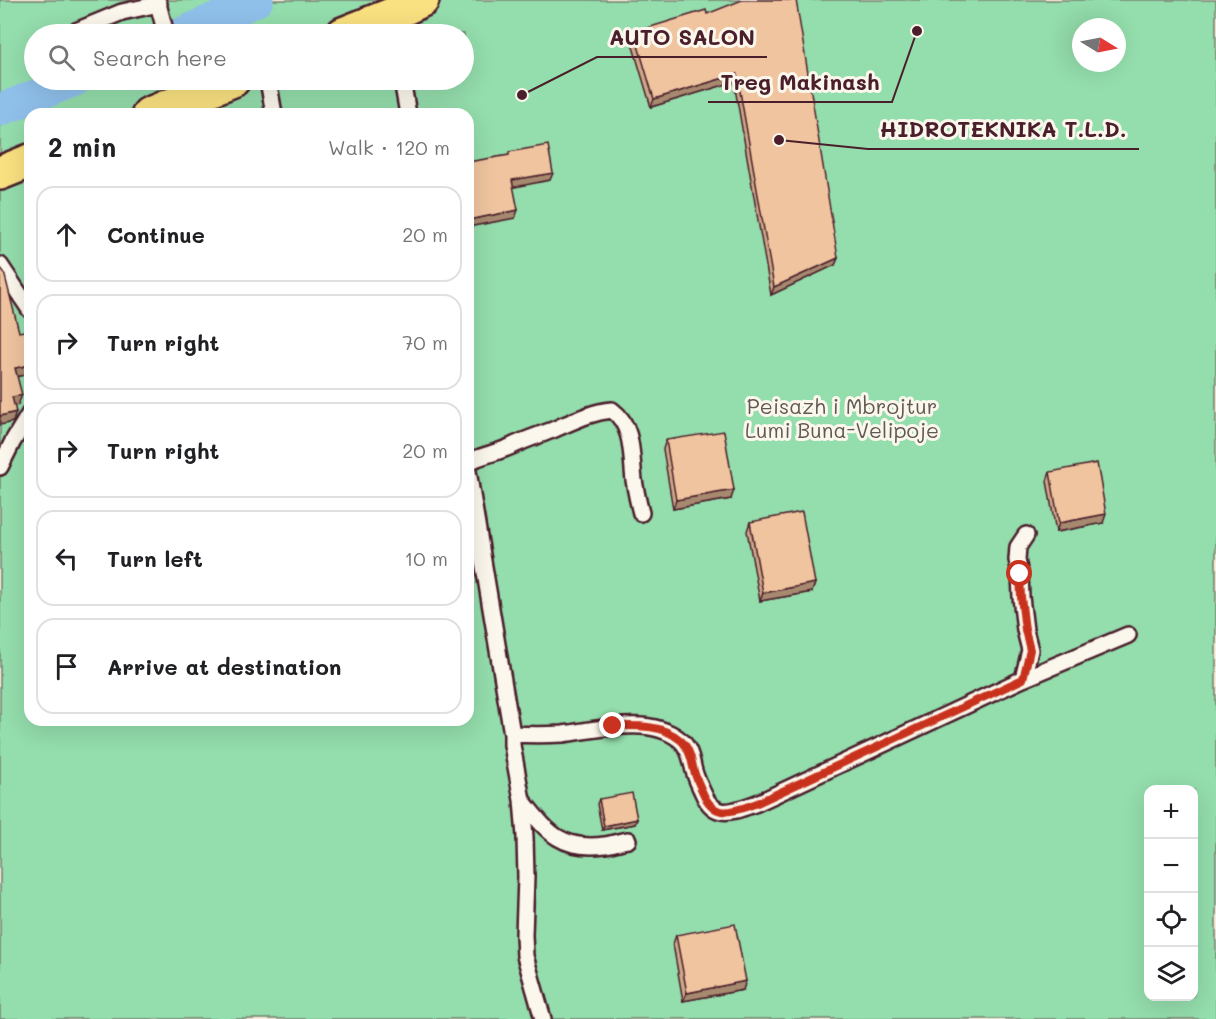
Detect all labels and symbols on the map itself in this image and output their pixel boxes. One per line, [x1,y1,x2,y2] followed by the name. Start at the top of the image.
[597,17,767,57] callout: AUTO SALON
[1072,18,1126,72] north arrow
[609,22,755,51] text: AUTO SALON
[708,62,892,102] callout: Treg Makinash
[720,67,880,96] text: Treg Makinash
[868,109,1139,149] callout: HIDROTEKNIKA T.L.D.
[880,114,1126,143] text: HIDROTEKNIKA T.L.D.
[745,392,939,443] park label: Peisazh i Mbrojtur Lumi Buna-Velipoje
[1006,560,1032,586] route start
[599,712,625,738] route end

